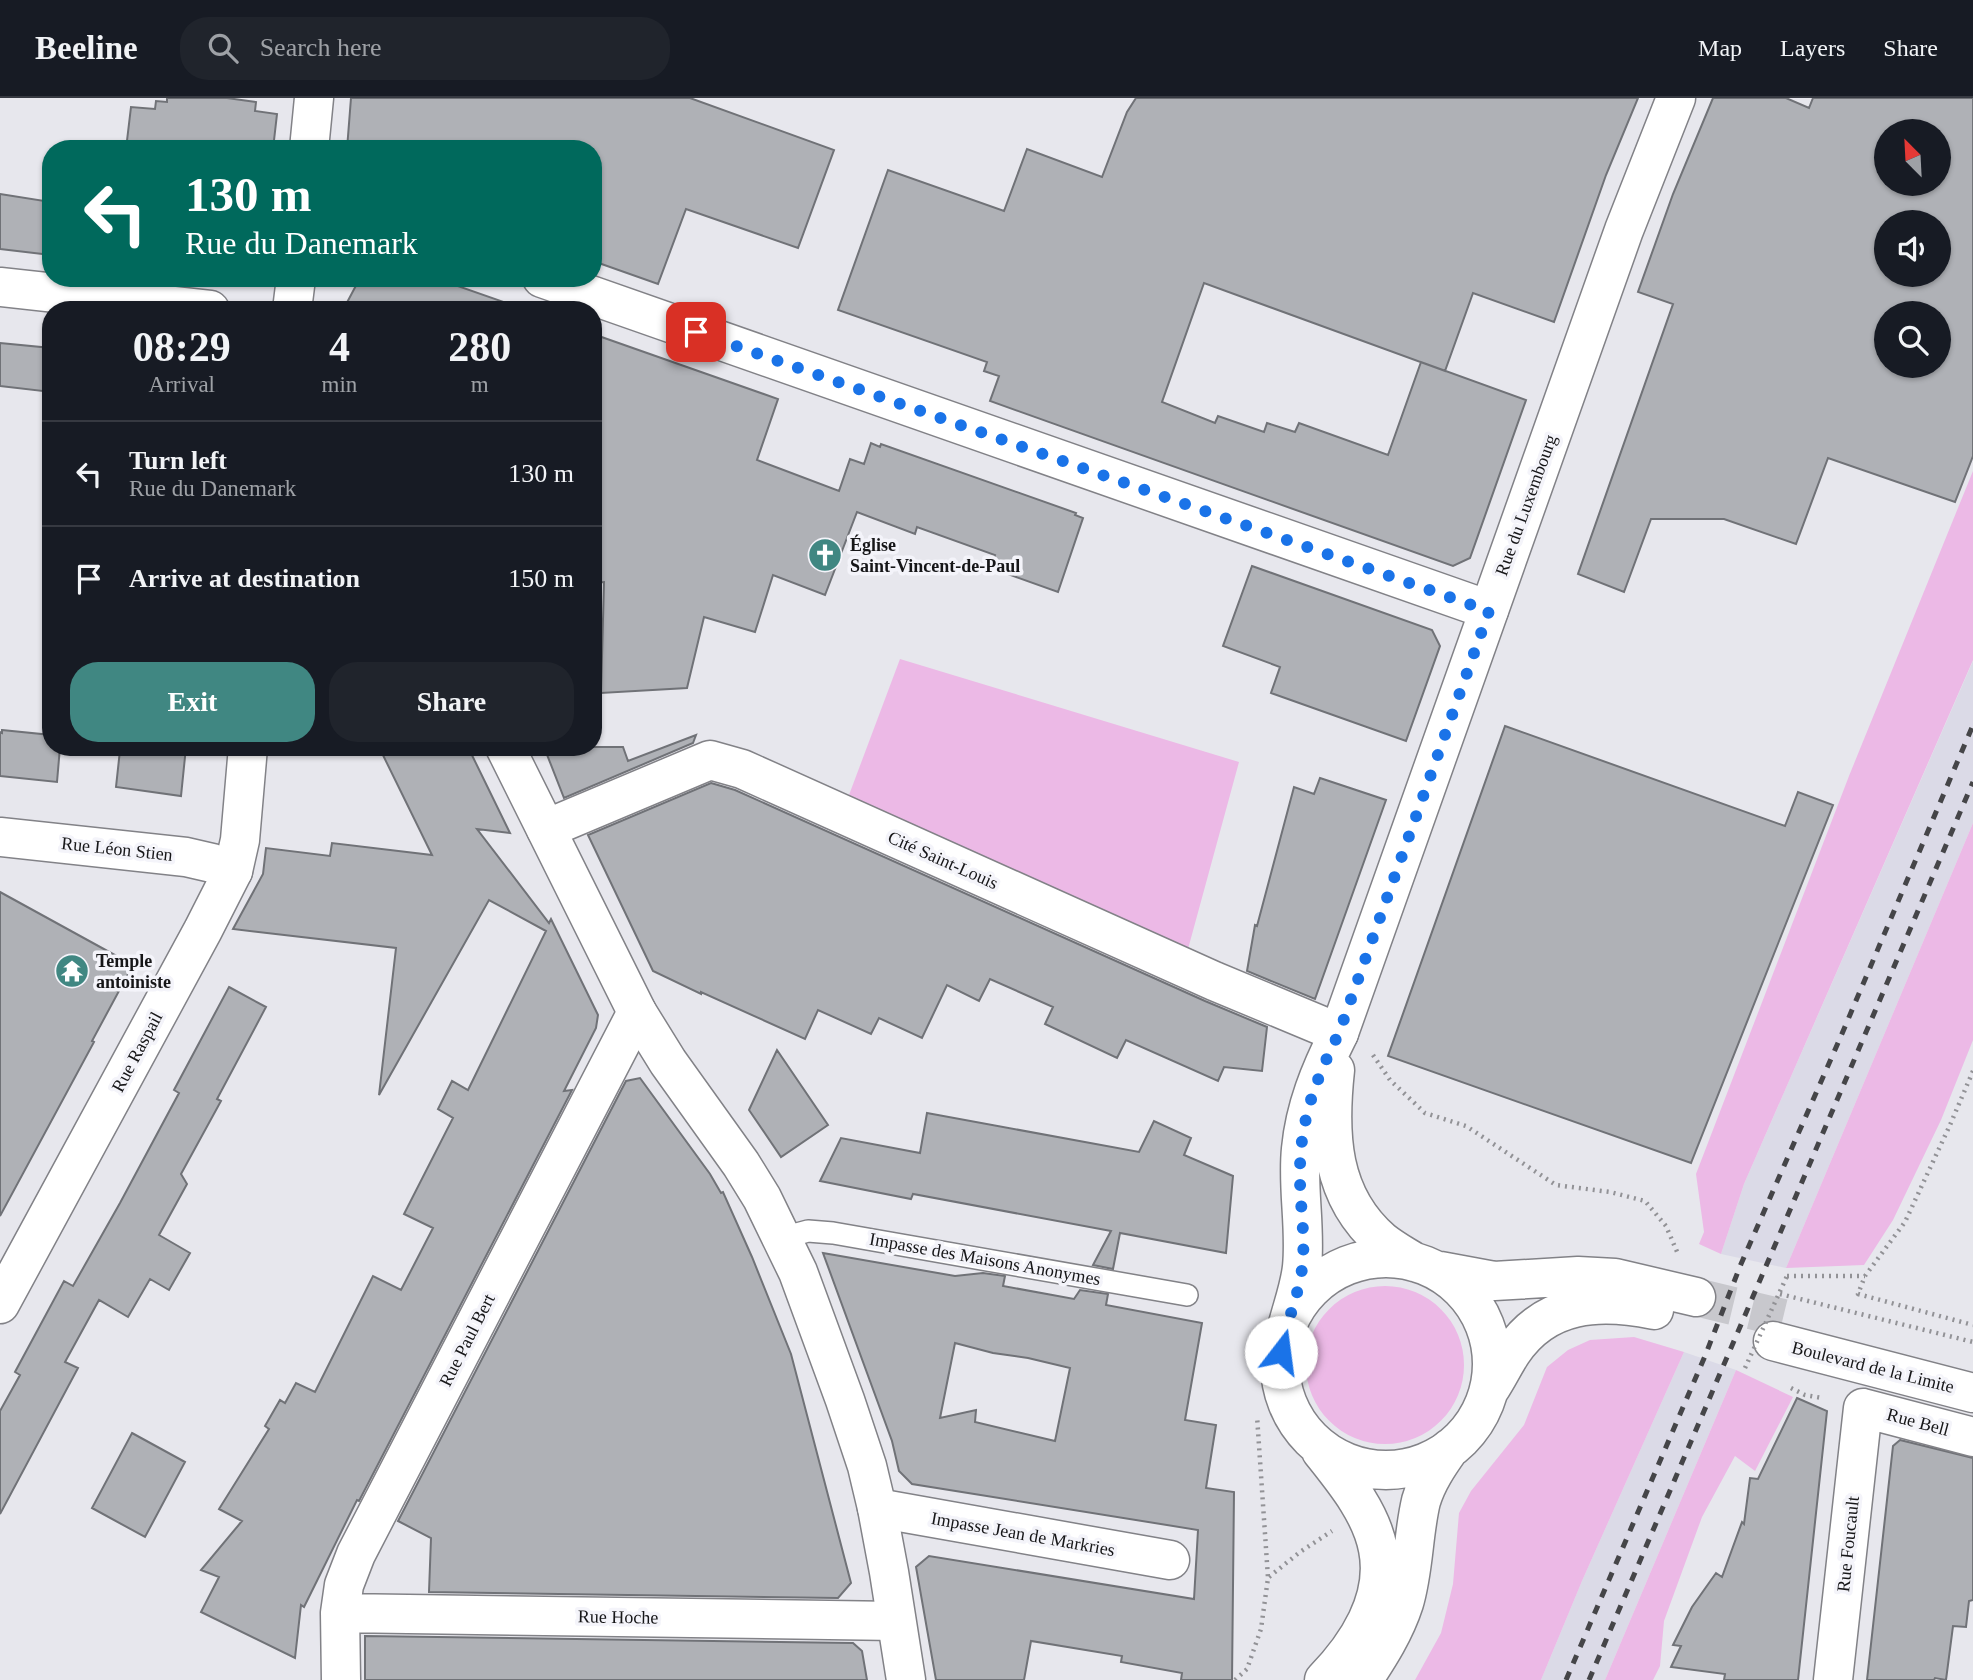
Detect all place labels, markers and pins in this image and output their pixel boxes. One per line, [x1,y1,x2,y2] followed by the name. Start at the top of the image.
[666,302,726,362] pin
[850,534,1020,576] place label: Église Saint-Vincent-de-Paul
[806,536,844,574] church icon: Église Saint-Vincent-de-Paul
[96,951,171,992] place label: Temple antoiniste
[53,952,91,990] temple icon: Temple antoiniste

